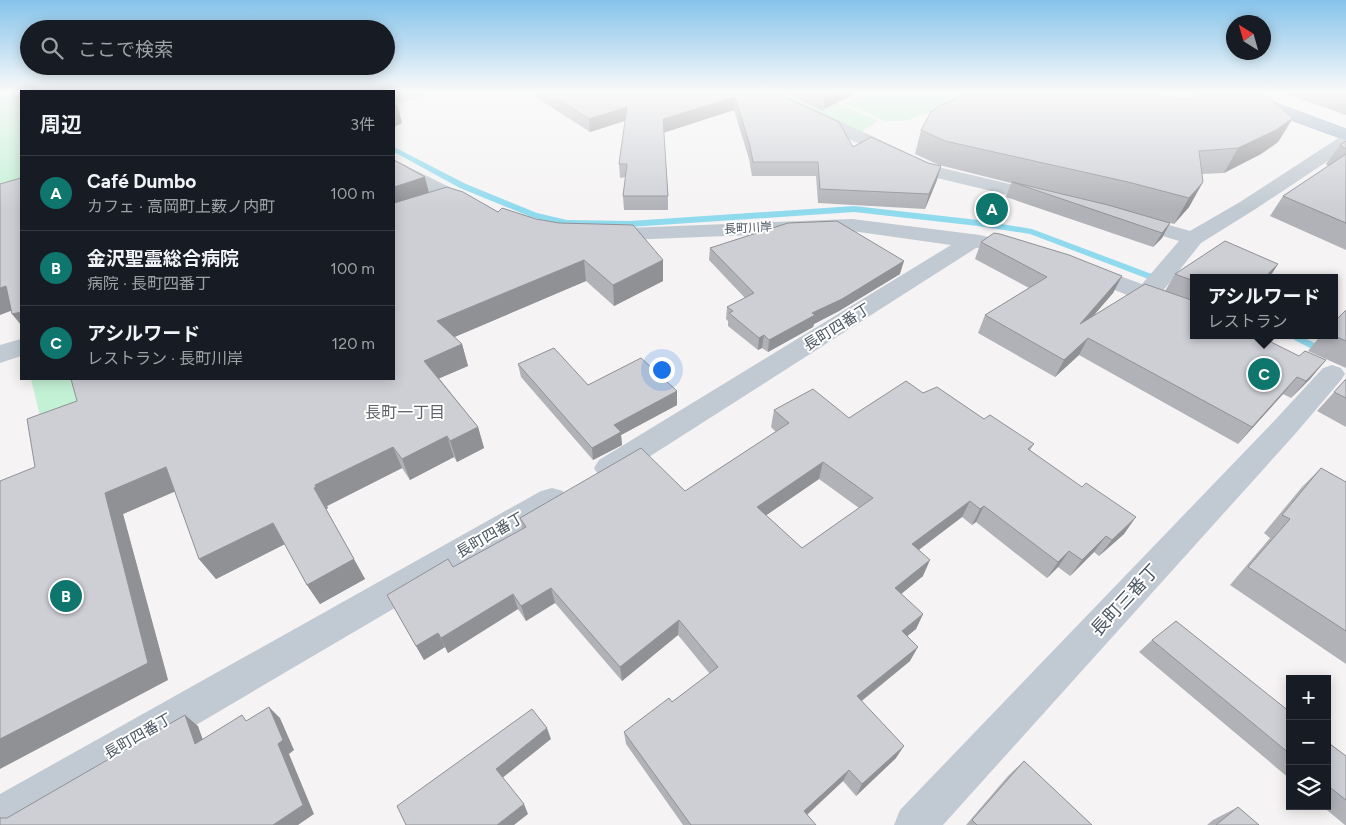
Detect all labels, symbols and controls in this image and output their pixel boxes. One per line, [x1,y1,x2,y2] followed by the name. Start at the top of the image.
[1226,15,1271,60] north arrow
[20,20,395,75] search box
[38,34,66,62] icon: search
[78,38,173,61] text: ここで検索
[40,112,82,137] text: 周辺
[350,115,375,134] text: 3件
[87,170,196,193] text: Café Dumbo
[50,184,62,203] text: A
[330,184,375,203] text: 100 m
[976,190,1008,228] pin: A
[87,197,275,216] text: カフェ · 高岡町上薮ノ内町
[724,220,772,236] street label: 長町川岸
[87,247,239,270] text: 金沢聖霊総合病院
[51,259,61,278] text: B
[330,259,375,278] text: 100 m
[87,274,211,293] text: 病院 · 長町四番丁
[1190,274,1338,339] popup
[1207,285,1321,308] text: アシルワード
[800,299,874,355] street label: 長町四番丁
[1207,312,1287,331] text: レストラン
[87,322,200,345] text: アシルワード
[50,334,62,353] text: C
[332,334,375,353] text: 120 m
[87,349,243,368] text: レストラン · 長町川岸
[1248,355,1280,393] pin: C
[649,357,675,383] your location
[365,403,445,422] district label: 長町一丁目
[453,508,527,562] street label: 長町四番丁
[1086,560,1164,640] street label: 長町三番丁
[50,577,82,615] pin: B
[1286,675,1331,810] map controls
[1286,675,1331,720] button: +
[101,709,175,763] street label: 長町四番丁
[1286,720,1331,765] button: −
[1286,765,1331,810] button: layers

